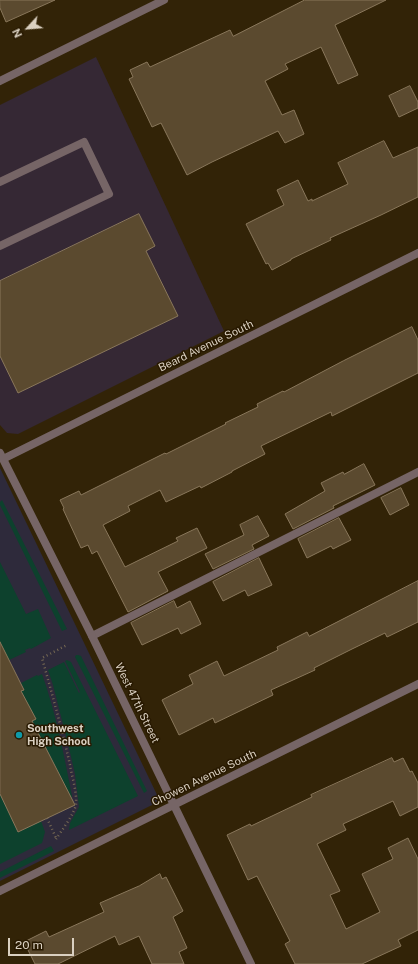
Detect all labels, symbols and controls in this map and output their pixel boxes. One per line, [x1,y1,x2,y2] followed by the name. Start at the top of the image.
[8,8,48,48] north arrow
[10,27,24,40] text: N
[156,317,256,375] street label: Beard Avenue South
[112,661,162,745] street label: West 47th Street
[27,722,91,748] place label: Southwest High School
[14,730,24,740] marker: Southwest High School
[150,747,258,809] street label: Chowen Avenue South
[10,930,76,956] scale bar
[15,938,43,952] text: 20 m

